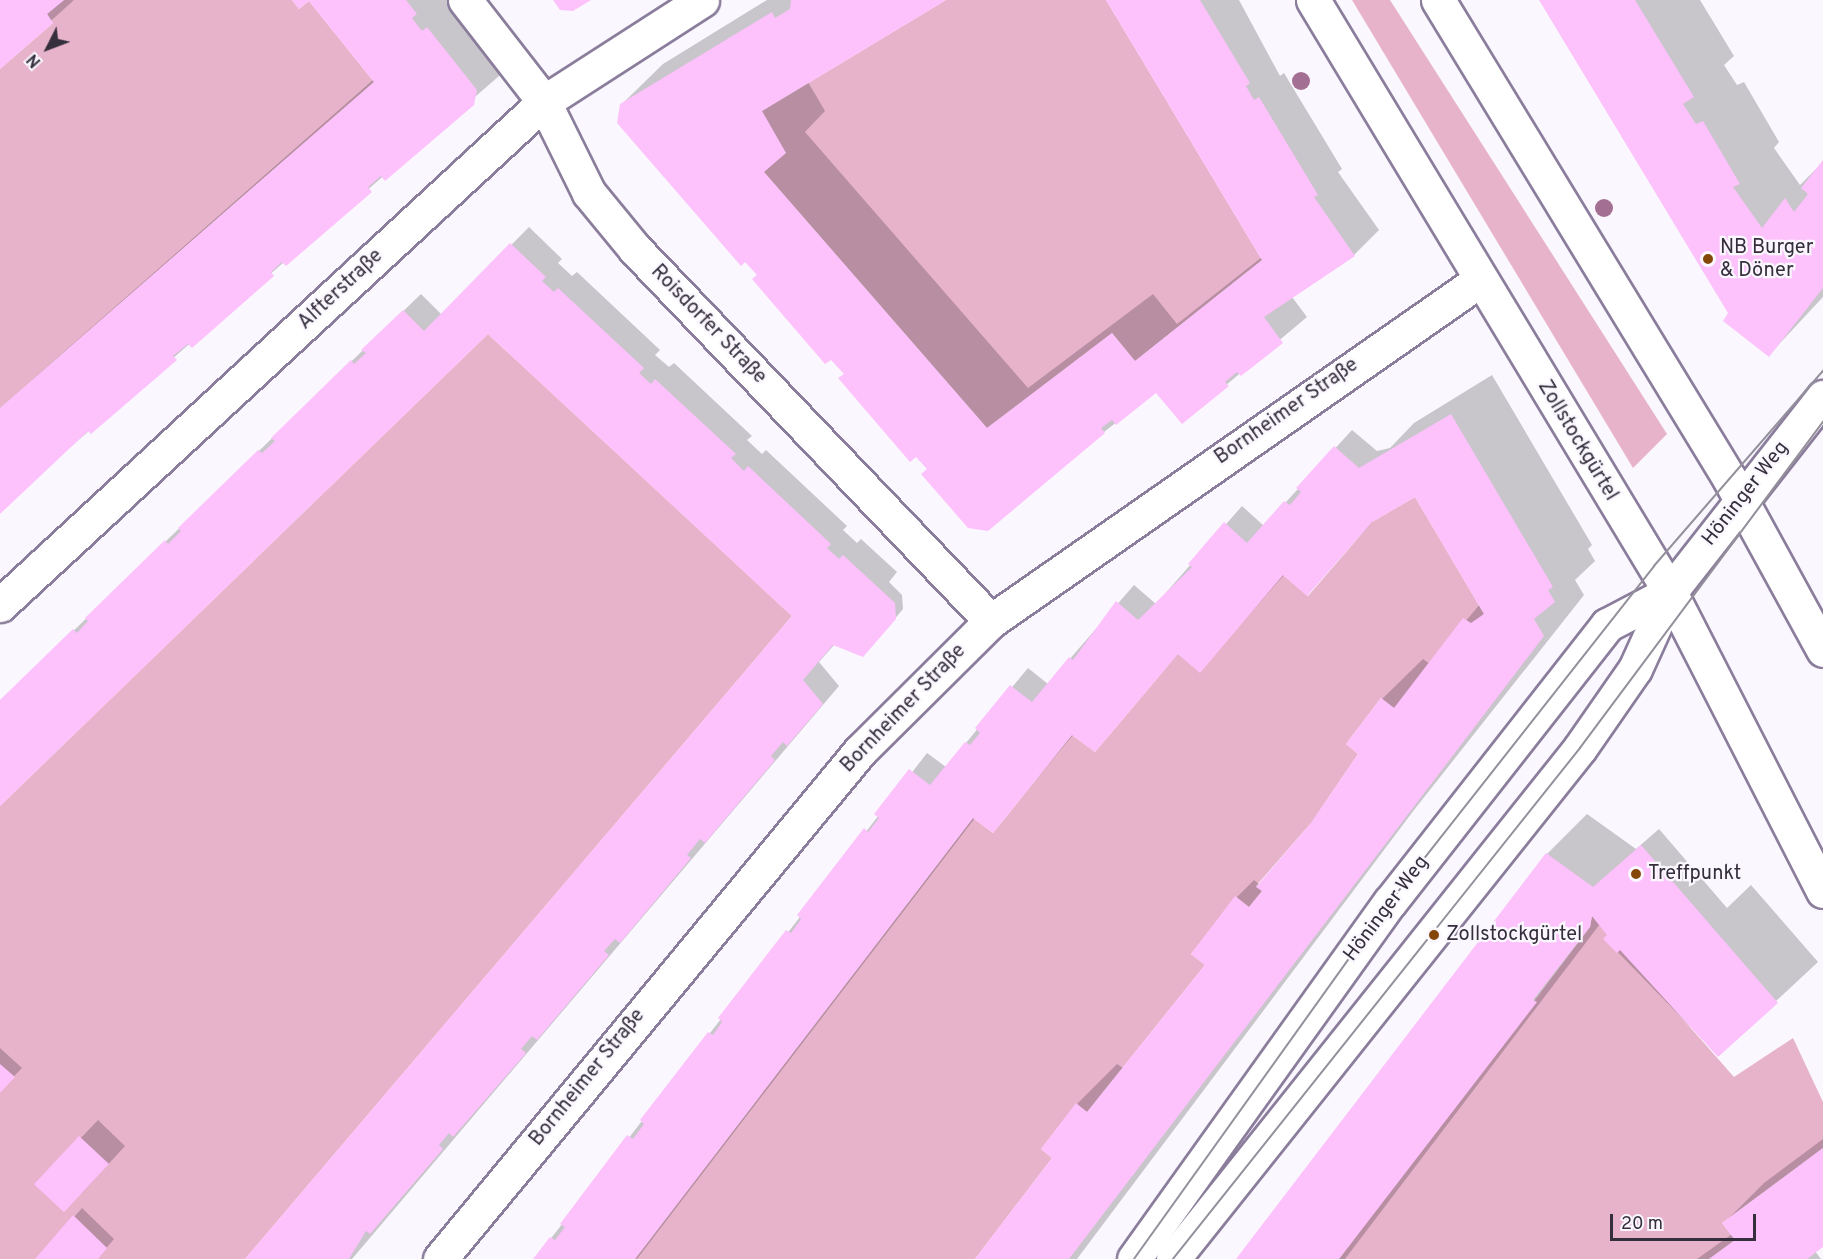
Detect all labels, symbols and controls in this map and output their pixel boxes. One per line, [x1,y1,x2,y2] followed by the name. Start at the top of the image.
[18,18,78,78] north arrow
[23,49,46,71] text: N
[1720,236,1814,283] place label: NB Burger & Döner
[294,245,388,335] street label: Alfterstraße
[1701,252,1715,266] marker: NB Burger & Döner
[645,260,771,390] street label: Roisdorfer Straße
[1211,354,1363,470] street label: Bornheimer Straße
[1532,376,1622,506] street label: Zollstockgürtel
[1698,437,1794,551] street label: Höninger Weg
[836,640,972,778] street label: Bornheimer Straße
[1339,851,1435,967] street label: Höninger Weg
[1648,862,1741,886] place label: Treffpunkt
[1629,867,1643,881] marker: Treffpunkt
[1446,923,1582,947] place label: Zollstockgürtel
[1427,928,1441,942] marker: Zollstockgürtel
[525,1005,651,1151] street label: Bornheimer Straße
[1613,1202,1758,1240] scale bar
[1621,1213,1663,1236] text: 20 m

